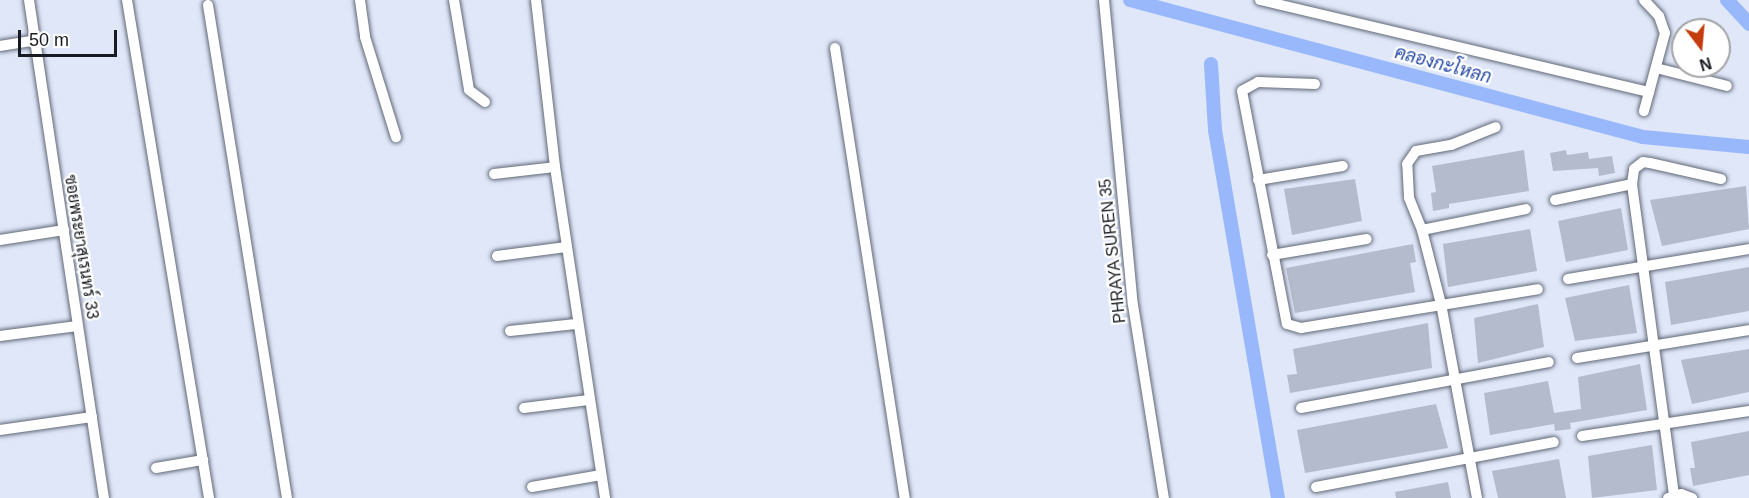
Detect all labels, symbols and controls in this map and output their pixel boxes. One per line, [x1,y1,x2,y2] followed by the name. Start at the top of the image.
[21,18,120,56] scale bar
[1671,18,1731,78] north arrow
[29,30,69,50] text: 50 m
[1392,42,1494,88] water label: คลองกะโหลก
[1698,54,1713,74] text: N
[60,173,102,321] street label: ซอยพระยาสุเรนทร์ 33
[1096,177,1130,325] street label: PHRAYA SUREN 35

